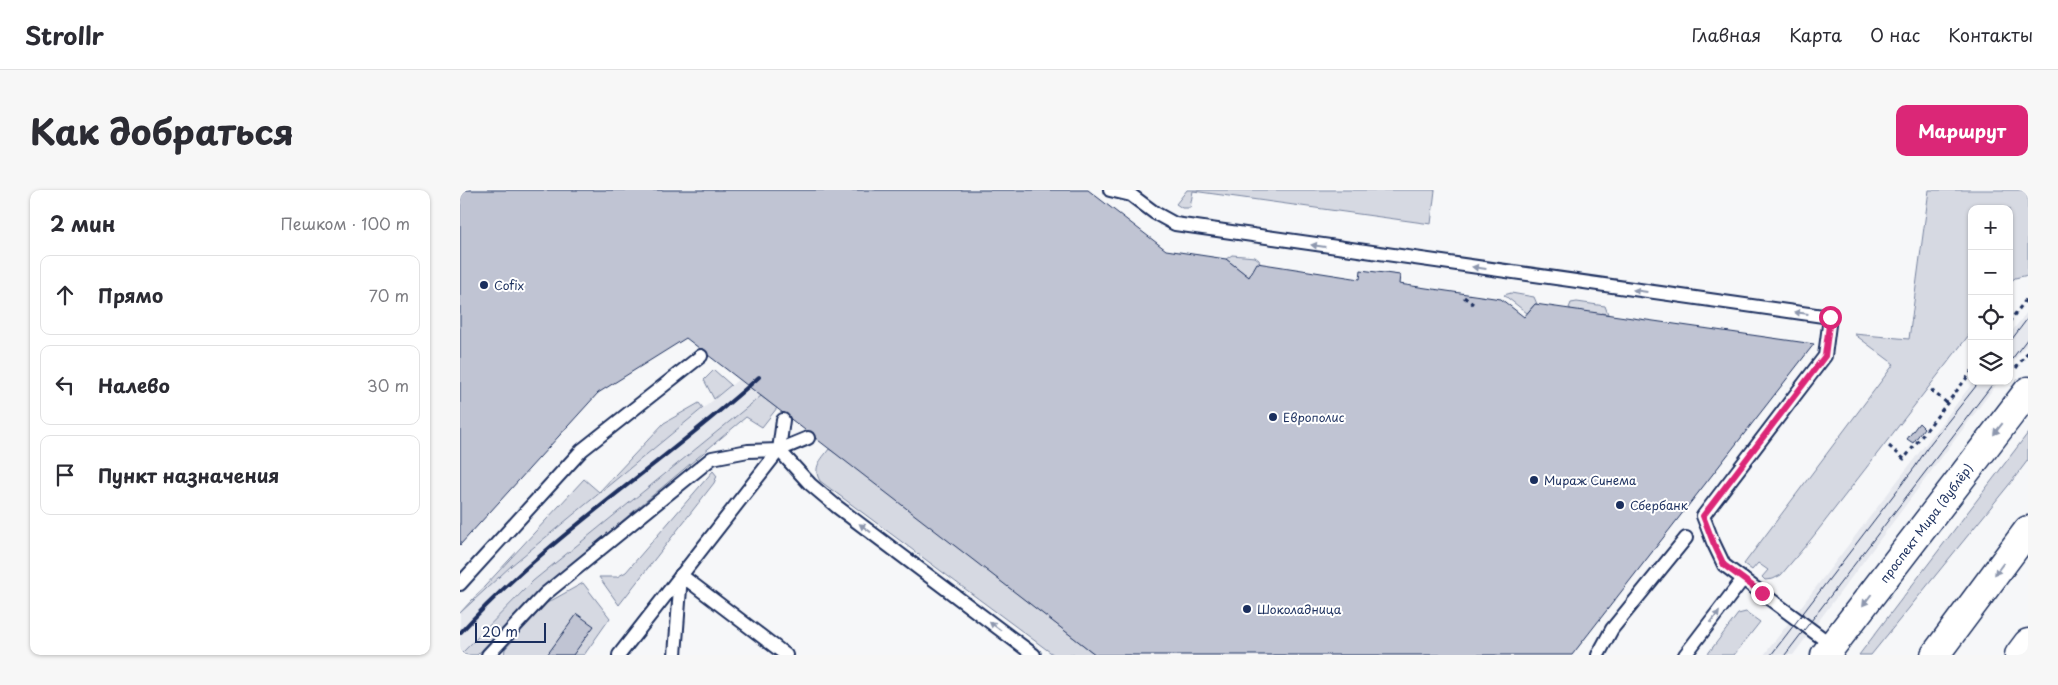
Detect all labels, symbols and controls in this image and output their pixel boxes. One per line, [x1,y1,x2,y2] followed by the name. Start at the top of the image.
[25,17,104,53] text: Strollr
[1692,21,1761,48] text: Главная
[1789,21,1842,48] text: Карта
[1870,21,1920,48] text: О нас
[1948,21,2033,48] text: Контакты
[30,104,294,157] text: Как добраться
[1896,105,2028,156] button: Маршрут
[1968,205,2013,385] map controls
[1968,205,2013,250] button: +
[50,207,115,239] text: 2 мин
[280,211,410,235] text: Пешком · 100 m
[1310,241,1326,249] one-way arrow
[1968,250,2013,295] button: −
[1471,264,1487,272] one-way arrow
[494,276,525,294] place label: Cofix
[478,279,490,291] marker: Cofix
[51,281,79,309] icon: ahead
[98,281,163,309] text: Прямо
[369,283,409,307] text: 70 m
[1631,286,1647,294] one-way arrow
[1968,295,2013,340] button: locate
[1819,306,1842,329] route start
[1792,308,1808,316] one-way arrow
[1968,340,2013,385] button: layers
[51,371,79,399] icon: left
[98,371,170,399] text: Налево
[367,373,409,397] text: 30 m
[1283,408,1345,426] place label: Европолис
[1267,411,1279,423] marker: Европолис
[1993,422,2004,435] one-way arrow
[1875,460,1977,586] street label: проспект Мира (дублёр)
[51,461,79,489] icon: arrive
[98,461,279,489] text: Пункт назначения
[1544,471,1637,489] place label: Мираж Синема
[1528,474,1540,486] marker: Мираж Синема
[1630,496,1689,514] place label: Сбербанк
[1614,499,1626,511] marker: Сбербанк
[859,522,872,533] one-way arrow
[1994,562,2004,576] one-way arrow
[1751,582,1774,605] route end
[1862,593,1873,606] one-way arrow
[1257,600,1342,618] place label: Шоколадница
[1241,603,1253,615] marker: Шоколадница
[1709,611,1720,624] one-way arrow
[475,620,546,643] scale bar
[482,621,518,642] text: 20 m
[988,621,1002,631] one-way arrow

